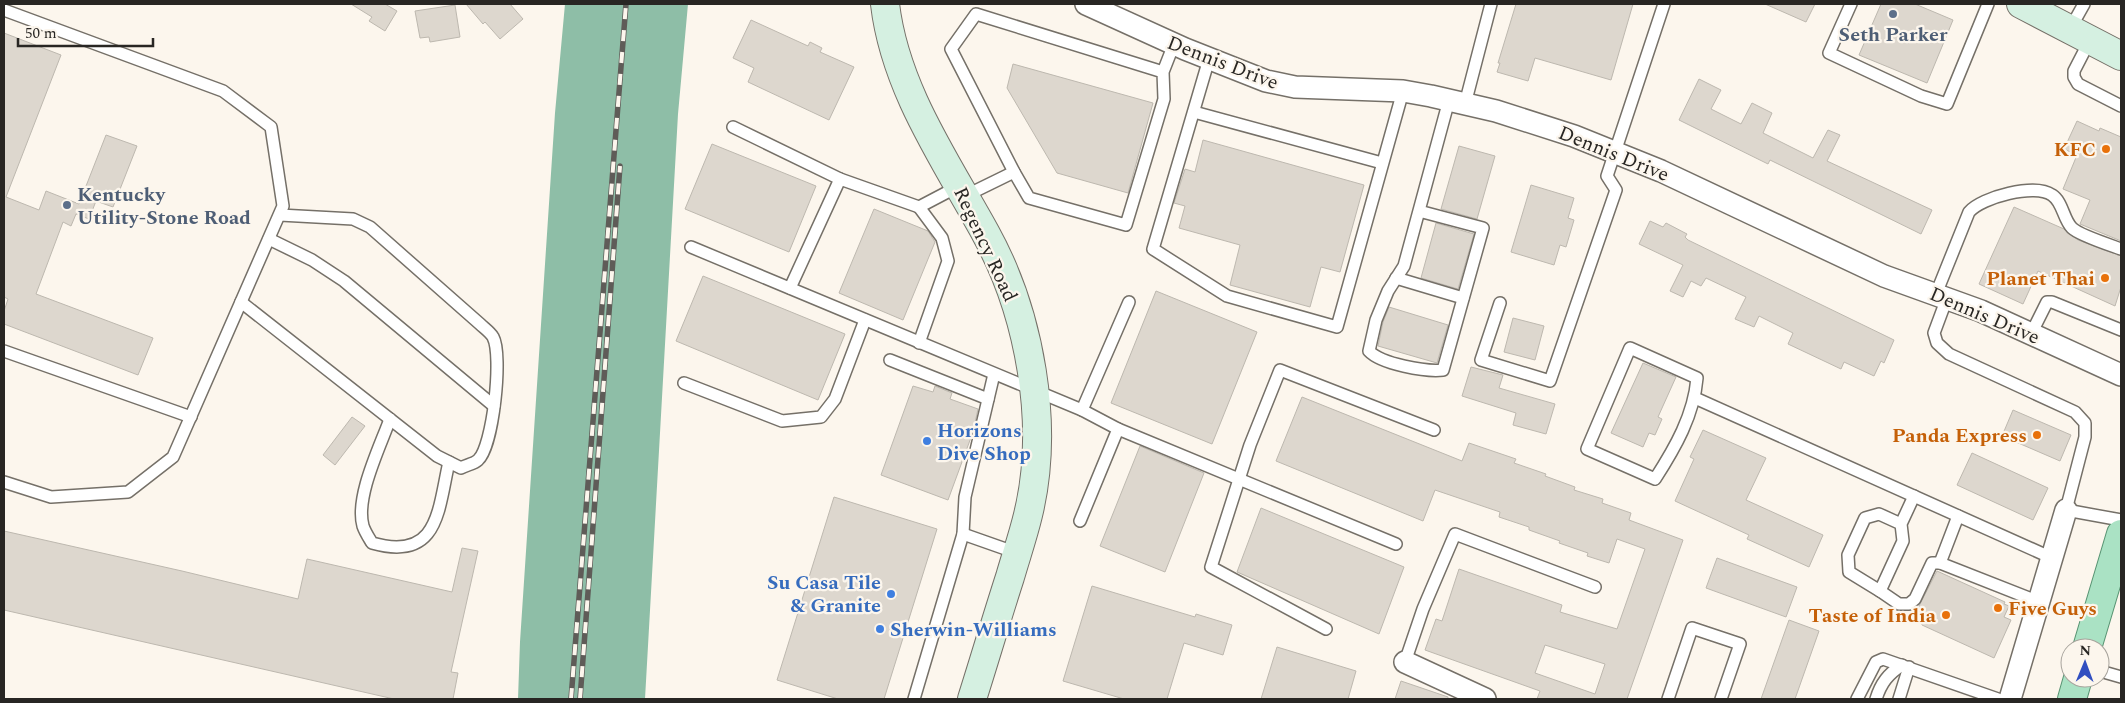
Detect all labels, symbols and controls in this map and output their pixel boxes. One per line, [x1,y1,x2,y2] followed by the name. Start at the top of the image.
[1887,8,1899,20] marker: Seth Parker
[18,15,152,47] scale bar
[1839,20,1948,50] place label: Seth Parker
[25,22,57,45] text: 50 m
[1163,28,1283,98] street label: Dennis Drive
[1554,118,1674,190] street label: Dennis Drive
[2054,135,2096,165] place label: KFC
[2100,143,2112,155] marker: KFC
[77,180,251,233] place label: Kentucky Utility-Stone Road
[945,182,1025,307] street label: Regency Road
[61,199,73,211] marker: Kentucky Utility-Stone Road
[1986,264,2095,294] place label: Planet Thai
[2099,272,2111,284] marker: Planet Thai
[1925,279,2044,353] street label: Dennis Drive
[937,416,1031,469] place label: Horizons Dive Shop
[1892,421,2027,451] place label: Panda Express
[2031,429,2043,441] marker: Panda Express
[921,435,933,447] marker: Horizons Dive Shop
[767,568,881,621] place label: Su Casa Tile & Granite
[885,588,897,600] marker: Su Casa Tile & Granite
[2008,594,2097,624] place label: Five Guys
[1809,601,1937,631] place label: Taste of India
[1992,602,2004,614] marker: Five Guys
[1940,609,1952,621] marker: Taste of India
[890,615,1057,645] place label: Sherwin-Williams
[874,623,886,635] marker: Sherwin-Williams
[2060,638,2110,688] north arrow
[2079,640,2091,661] text: N

